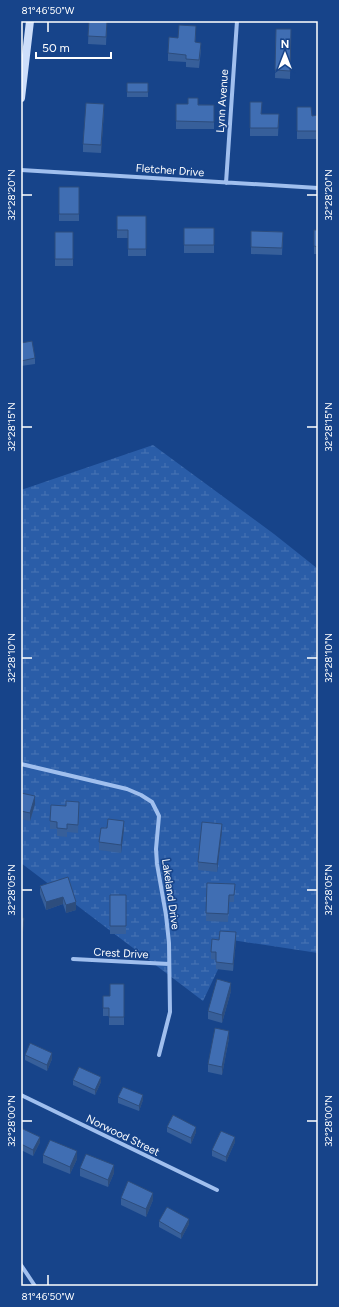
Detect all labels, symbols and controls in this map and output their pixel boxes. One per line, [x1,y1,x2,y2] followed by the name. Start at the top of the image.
[22,4,75,17] text: 81°46'50"W
[36,34,111,60] scale bar
[265,34,305,74] north arrow
[281,38,289,51] text: N
[42,41,70,55] text: 50 m
[214,69,231,133] street label: Lynn Avenue
[135,162,205,179] street label: Fletcher Drive
[5,169,18,221] text: 32°28'20"N
[322,169,335,221] text: 32°28'20"N
[5,402,18,452] text: 32°28'15"N
[322,402,335,452] text: 32°28'15"N
[5,633,18,683] text: 32°28'10"N
[322,633,335,683] text: 32°28'10"N
[159,858,182,930] street label: Lakeland Drive
[5,864,18,916] text: 32°28'05"N
[322,864,335,916] text: 32°28'05"N
[93,946,149,961] street label: Crest Drive
[5,1095,18,1147] text: 32°28'00"N
[322,1095,335,1147] text: 32°28'00"N
[84,1112,162,1159] street label: Norwood Street
[22,1290,75,1303] text: 81°46'50"W

